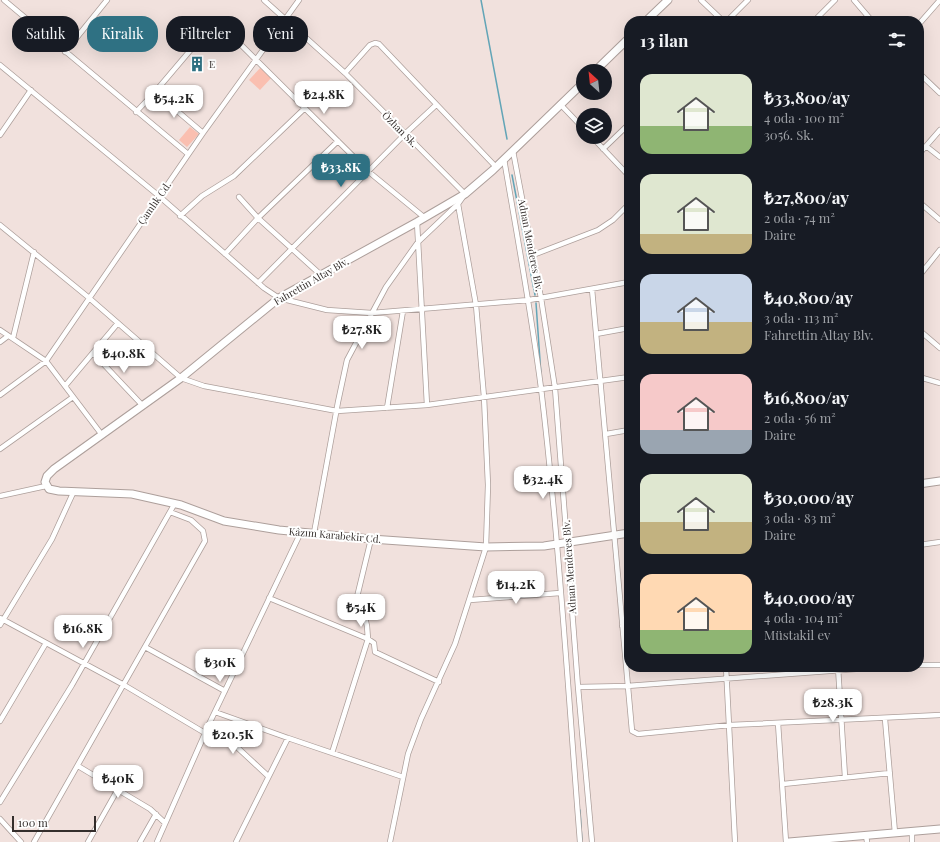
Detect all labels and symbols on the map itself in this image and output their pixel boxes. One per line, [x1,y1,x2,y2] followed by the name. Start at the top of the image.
[188,55,206,73] building icon: E
[209,57,215,71] place label: E
[576,64,612,100] north arrow
[291,81,357,115] pin: ₺24.8K
[141,85,207,119] pin: ₺54.2K
[379,108,421,150] street label: Özhan Sk.
[308,154,374,188] pin: ₺33.8K
[134,179,174,227] street label: Çamlık Cd.
[515,196,547,293] street label: Adnan Menderes Blv.
[271,254,351,308] street label: Fahrettin Altay Blv.
[329,316,395,350] pin: ₺27.8K
[91,340,157,374] pin: ₺40.8K
[510,466,576,500] pin: ₺32.4K
[559,520,579,615] street label: Adnan Menderes Blv.
[288,524,382,546] street label: Kâzım Karabekir Cd.
[483,571,549,605] pin: ₺14.2K
[337,594,385,628] pin: ₺54K
[50,615,116,649] pin: ₺16.8K
[196,649,244,683] pin: ₺30K
[800,689,866,723] pin: ₺28.3K
[200,721,266,755] pin: ₺20.5K
[94,765,142,799] pin: ₺40K
[12,814,96,833] scale bar

